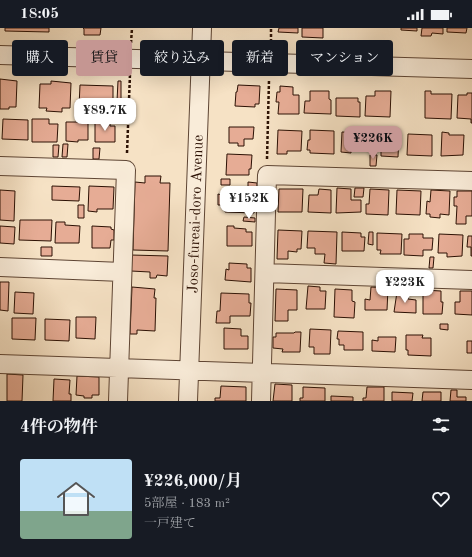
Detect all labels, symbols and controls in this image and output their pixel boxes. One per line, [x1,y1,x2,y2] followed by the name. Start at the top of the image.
[20,7,59,22] text: 18:05
[12,40,68,76] chip: 購入
[76,40,132,76] chip: 賃貸
[140,40,224,76] chip: 絞り込み
[232,40,288,76] chip: 新着
[296,40,393,76] chip: マンション
[72,98,138,132] pin: ¥89.7K
[83,104,127,117] text: ¥89.7K
[345,126,401,160] pin: ¥226K
[353,132,393,145] text: ¥226K
[186,134,207,294] street label: Joso-fureai-doro Avenue
[221,186,277,220] pin: ¥152K
[229,192,269,205] text: ¥152K
[377,270,433,304] pin: ¥223K
[385,276,425,289] text: ¥223K
[430,414,452,436] icon: filters
[20,419,98,436] text: 4件の物件
[144,473,242,490] text: ¥226,000/月
[52,475,100,523] icon: home
[430,488,452,510] icon: heart
[144,497,230,510] text: 5部屋 · 183 m²
[144,517,196,530] text: 一戸建て

